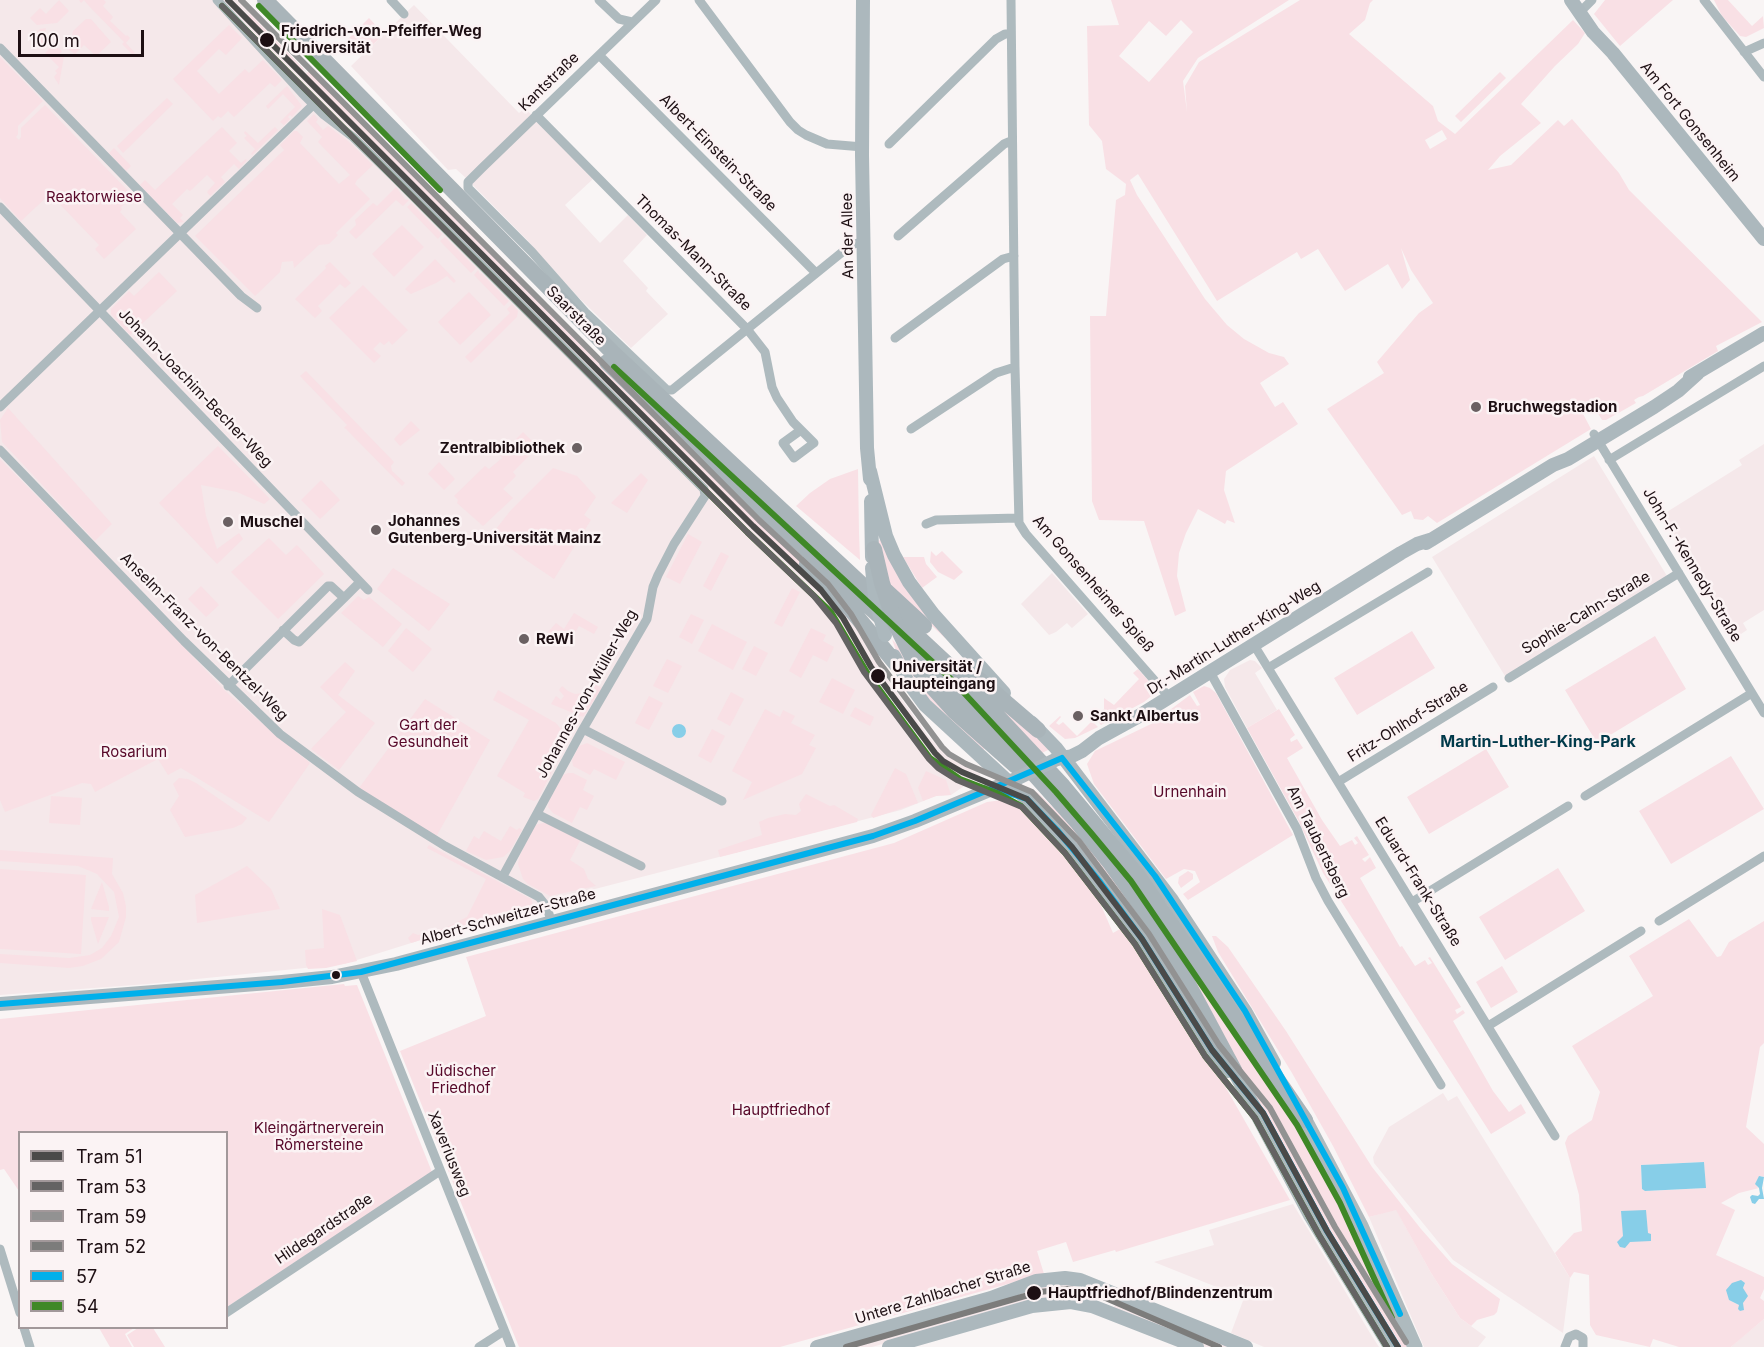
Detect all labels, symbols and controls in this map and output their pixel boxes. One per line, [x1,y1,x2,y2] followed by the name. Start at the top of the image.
[21,18,147,56] scale bar
[281,22,482,57] place label: Friedrich-von-Pfeiffer-Weg / Universität
[29,30,80,51] text: 100 m
[258,31,276,49] marker: Friedrich-von-Pfeiffer-Weg / Universität
[515,49,583,115] street label: Kantstraße
[1636,58,1744,186] street label: Am Fort Gonsenheim
[656,91,780,215] street label: Albert-Einstein-Straße
[46,188,142,206] park label: Reaktorwiese
[631,191,755,315] street label: Thomas-Mann-Straße
[838,193,858,279] street label: An der Allee
[542,282,610,350] street label: Saarstraße
[114,305,276,471] street label: Johann-Joachim-Becher-Weg
[1488,398,1617,416] place label: Bruchwegstadion
[1469,400,1483,414] marker: Bruchwegstadion
[440,439,565,457] place label: Zentralbibliothek
[570,441,584,455] marker: Zentralbibliothek
[1639,484,1745,646] street label: John-F.-Kennedy-Straße
[388,512,601,547] place label: Johannes Gutenberg-Universität Mainz
[1029,512,1157,656] street label: Am Gonsenheimer Spieß
[240,513,303,531] place label: Muschel
[221,515,235,529] marker: Muschel
[369,523,383,537] marker: Johannes Gutenberg-Universität Mainz
[116,549,292,725] street label: Anselm-Franz-von-Bentzel-Weg
[1519,568,1653,658] street label: Sophie-Cahn-Straße
[1144,577,1324,699] street label: Dr.-Martin-Luther-King-Weg
[533,606,641,782] street label: Johannes-von-Müller-Weg
[536,630,573,648] place label: ReWi
[517,632,531,646] marker: ReWi
[892,658,995,693] place label: Universität / Haupteingang
[869,667,887,685] marker: Universität / Haupteingang
[1345,678,1471,766] street label: Fritz-Ohlhof-Straße
[1090,707,1199,725] place label: Sankt Albertus
[1071,709,1085,723] marker: Sankt Albertus
[388,716,468,751] park label: Gart der Gesundheit
[1440,732,1636,752] district label: Martin-Luther-King-Park
[101,743,167,761] park label: Rosarium
[1153,783,1227,801] park label: Urnenhain
[1283,783,1353,901] street label: Am Taubertsberg
[1371,814,1465,950] street label: Eduard-Frank-Straße
[418,885,598,949] street label: Albert-Schweitzer-Straße
[330,969,342,981] unlabelled marker
[426,1062,496,1097] park label: Jüdischer Friedhof
[732,1101,830,1119] park label: Hauptfriedhof
[424,1109,474,1199] street label: Xaveriusweg
[254,1119,384,1154] park label: Kleingärtnerverein Römersteine
[18,1131,228,1329] legend
[76,1146,143,1167] text: Tram 51
[76,1176,146,1197] text: Tram 53
[272,1190,376,1268] street label: Hildegardstraße
[76,1206,146,1227] text: Tram 59
[76,1236,146,1257] text: Tram 52
[853,1258,1033,1328] street label: Untere Zahlbacher Straße
[76,1266,97,1287] text: 57
[1025,1284,1043,1302] marker: Hauptfriedhof/Blindenzentrum
[1048,1284,1273,1302] place label: Hauptfriedhof/Blindenzentrum
[76,1296,99,1317] text: 54

